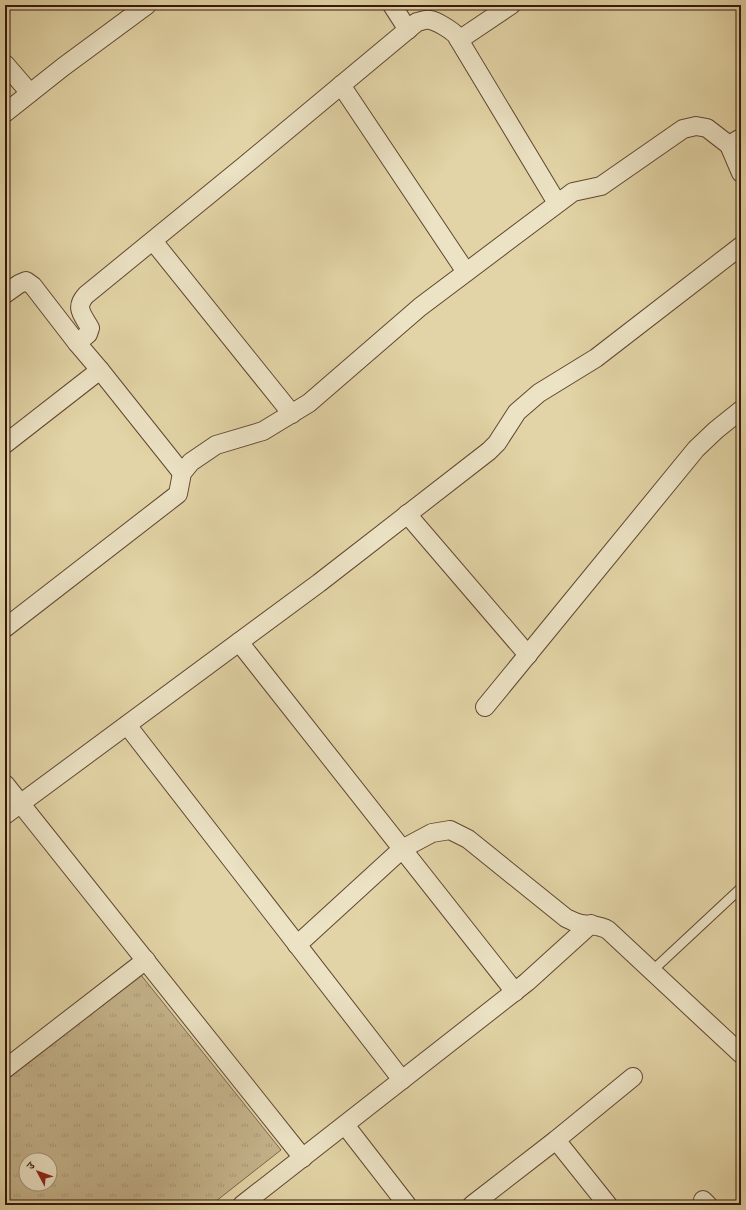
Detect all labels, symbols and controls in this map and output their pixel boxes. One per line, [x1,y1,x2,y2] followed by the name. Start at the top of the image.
[18,1152,58,1192] north arrow
[23,1158,39,1174] text: उ

